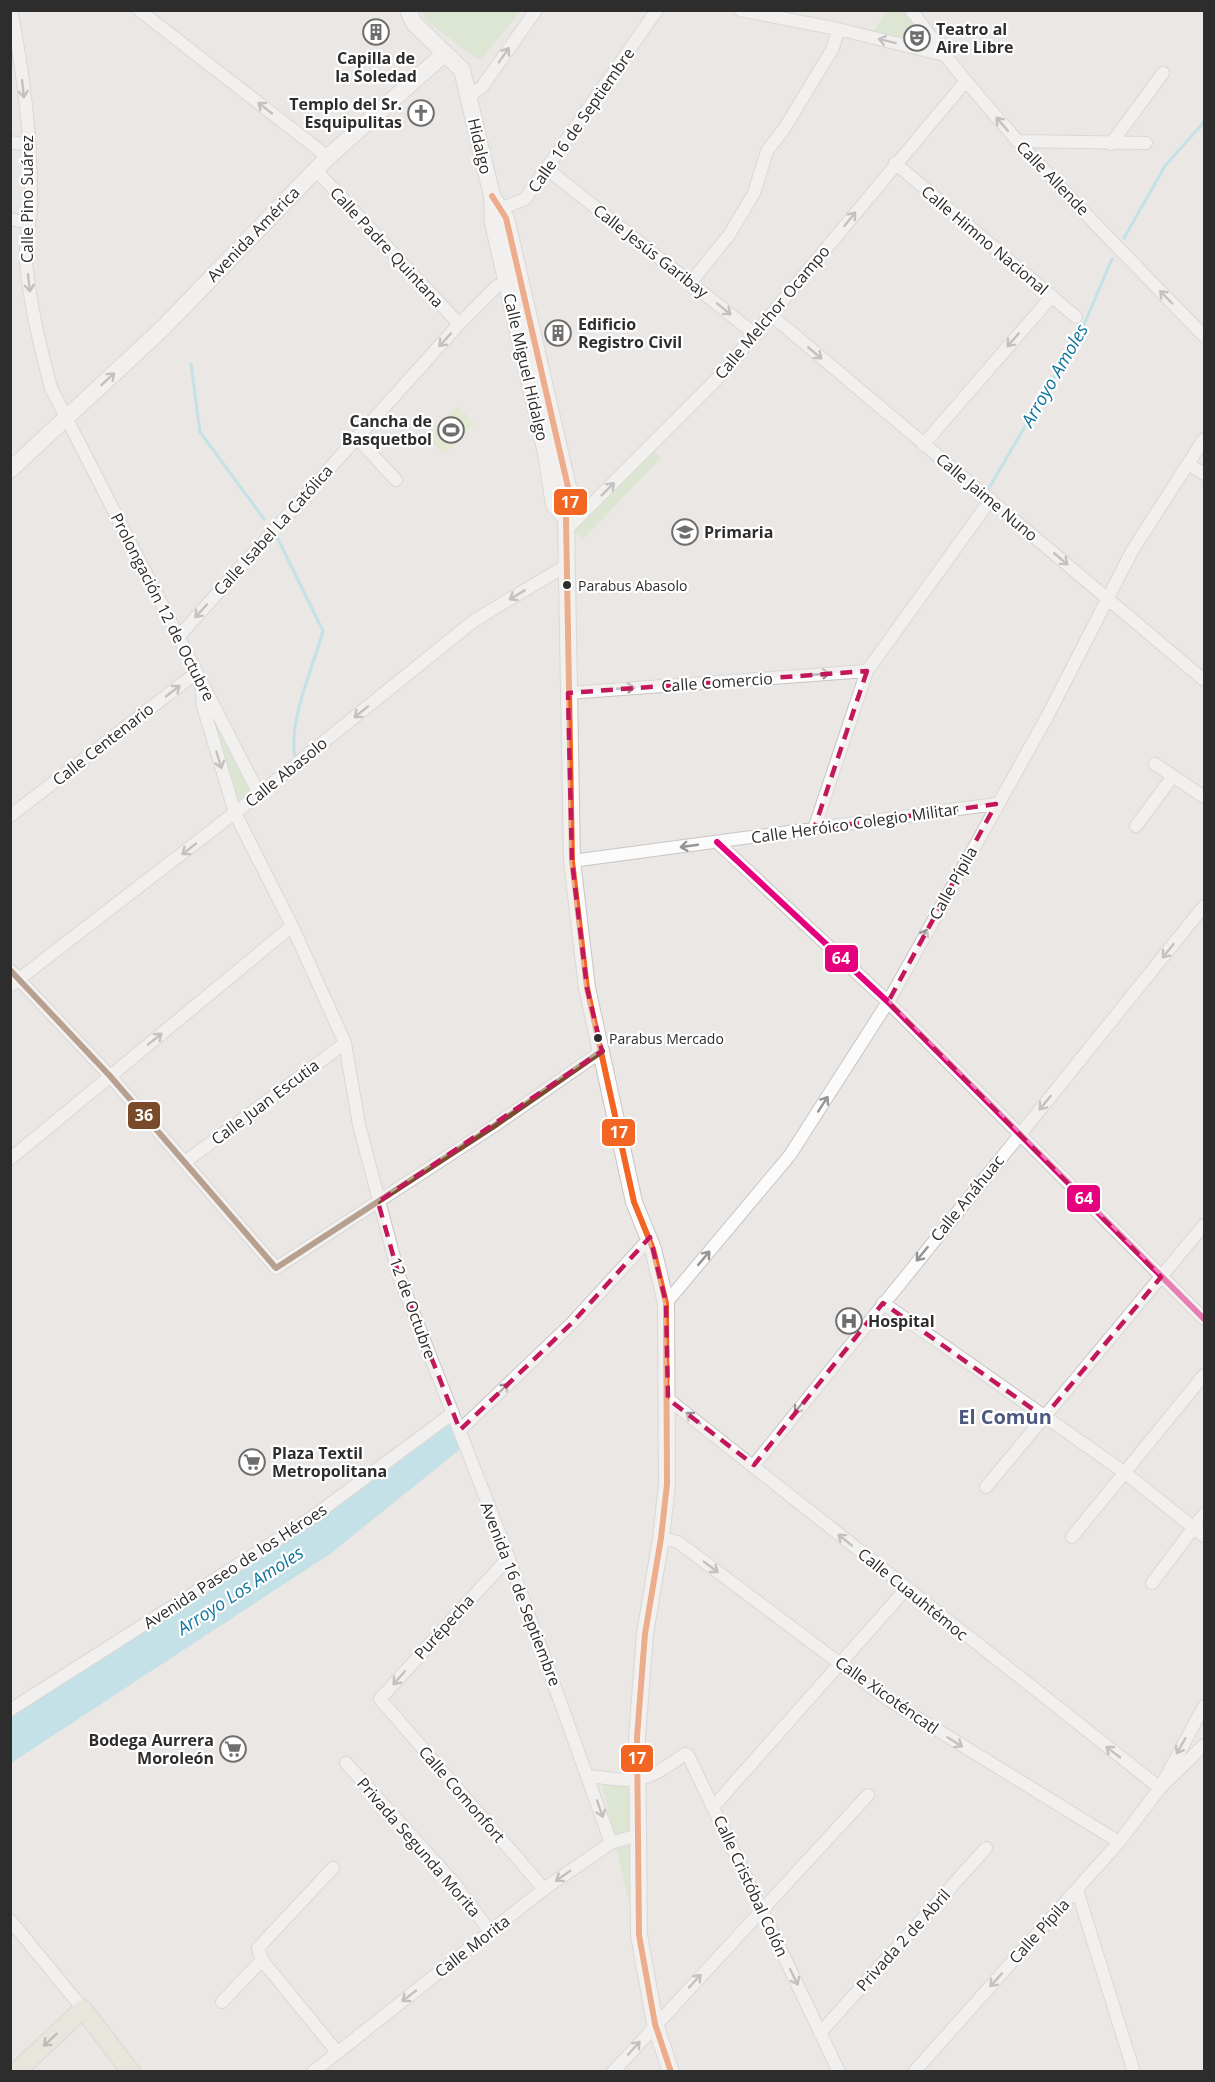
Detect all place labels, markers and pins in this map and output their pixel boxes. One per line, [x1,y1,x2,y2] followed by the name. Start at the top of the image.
[361,17,391,47] building icon: Capilla de la Soledad
[936,18,1014,58] place label: Teatro al Aire Libre
[902,23,932,53] theatre icon: Teatro al Aire Libre
[335,47,417,87] place label: Capilla de la Soledad
[289,93,402,133] place label: Templo del Sr. Esquipulitas
[406,98,436,128] church icon: Templo del Sr. Esquipulitas
[578,313,682,353] place label: Edificio Registro Civil
[543,318,573,348] building icon: Edificio Registro Civil
[342,410,432,450] place label: Cancha de Basquetbol
[436,415,466,445] sports icon: Cancha de Basquetbol
[670,517,700,547] school or university icon: Primaria
[704,521,773,543] place label: Primaria
[578,576,687,595] place label: Parabus Abasolo
[561,579,573,591] marker: Parabus Abasolo
[609,1029,724,1048] place label: Parabus Mercado
[592,1032,604,1044] marker: Parabus Mercado
[834,1306,864,1336] hospital icon: Hospital
[868,1310,935,1332] place label: Hospital
[272,1442,387,1482] place label: Plaza Textil Metropolitana
[237,1447,267,1477] supermarket icon: Plaza Textil Metropolitana
[88,1729,214,1769] place label: Bodega Aurrera Moroleón
[218,1734,248,1764] supermarket icon: Bodega Aurrera Moroleón

